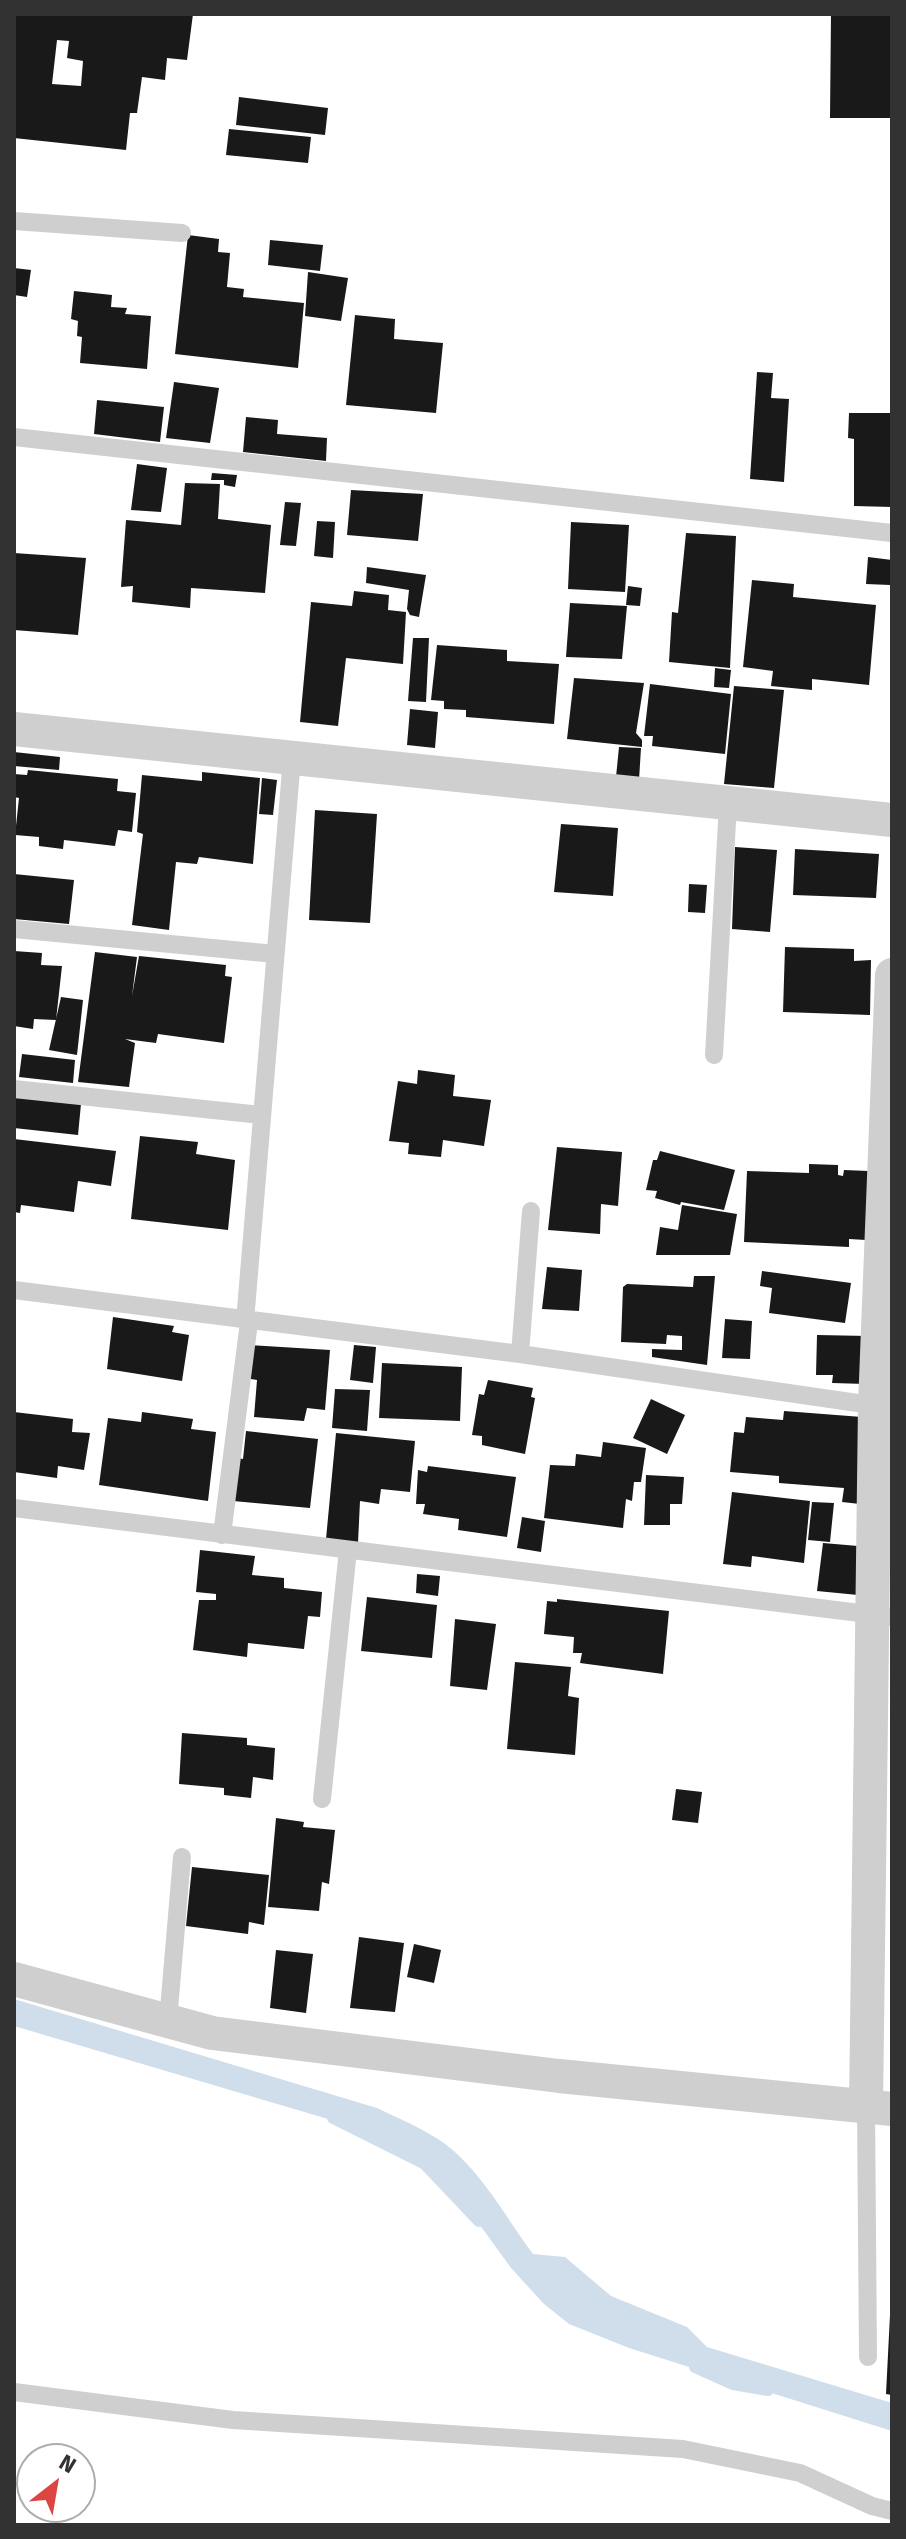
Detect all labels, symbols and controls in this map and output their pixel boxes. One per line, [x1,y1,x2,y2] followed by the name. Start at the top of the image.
[16,2443,96,2523] north arrow
[54,2448,81,2479] text: N

